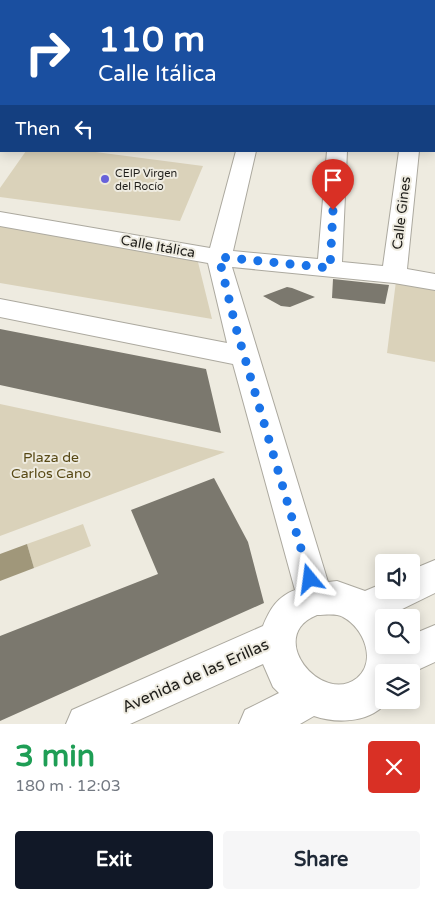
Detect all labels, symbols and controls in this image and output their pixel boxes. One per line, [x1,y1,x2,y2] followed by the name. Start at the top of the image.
[98,19,205,61] text: 110 m
[15,20,80,85] icon: right
[98,61,217,87] text: Calle Itálica
[70,115,98,143] icon: left
[15,118,60,140] text: Then
[312,159,354,210] pin
[319,166,347,194] icon: arrive
[115,167,177,193] place label: CEIP Virgen del Rocío
[99,173,111,185] marker: CEIP Virgen del Rocío
[389,175,414,251] street label: Calle Gines
[119,232,197,261] street label: Calle Itálica
[11,449,91,482] park label: Plaza de Carlos Cano
[283,552,335,604] position arrow
[375,554,420,709] map controls
[375,554,420,599] button: sound
[375,609,420,654] button: search
[119,634,272,717] street label: Avenida de las Erillas
[375,664,420,709] button: layers
[15,738,95,775] text: 3 min
[368,741,420,793] button: close
[15,776,121,796] text: 180 m · 12:03
[15,831,213,889] button: Exit
[223,831,420,889] button: Share

